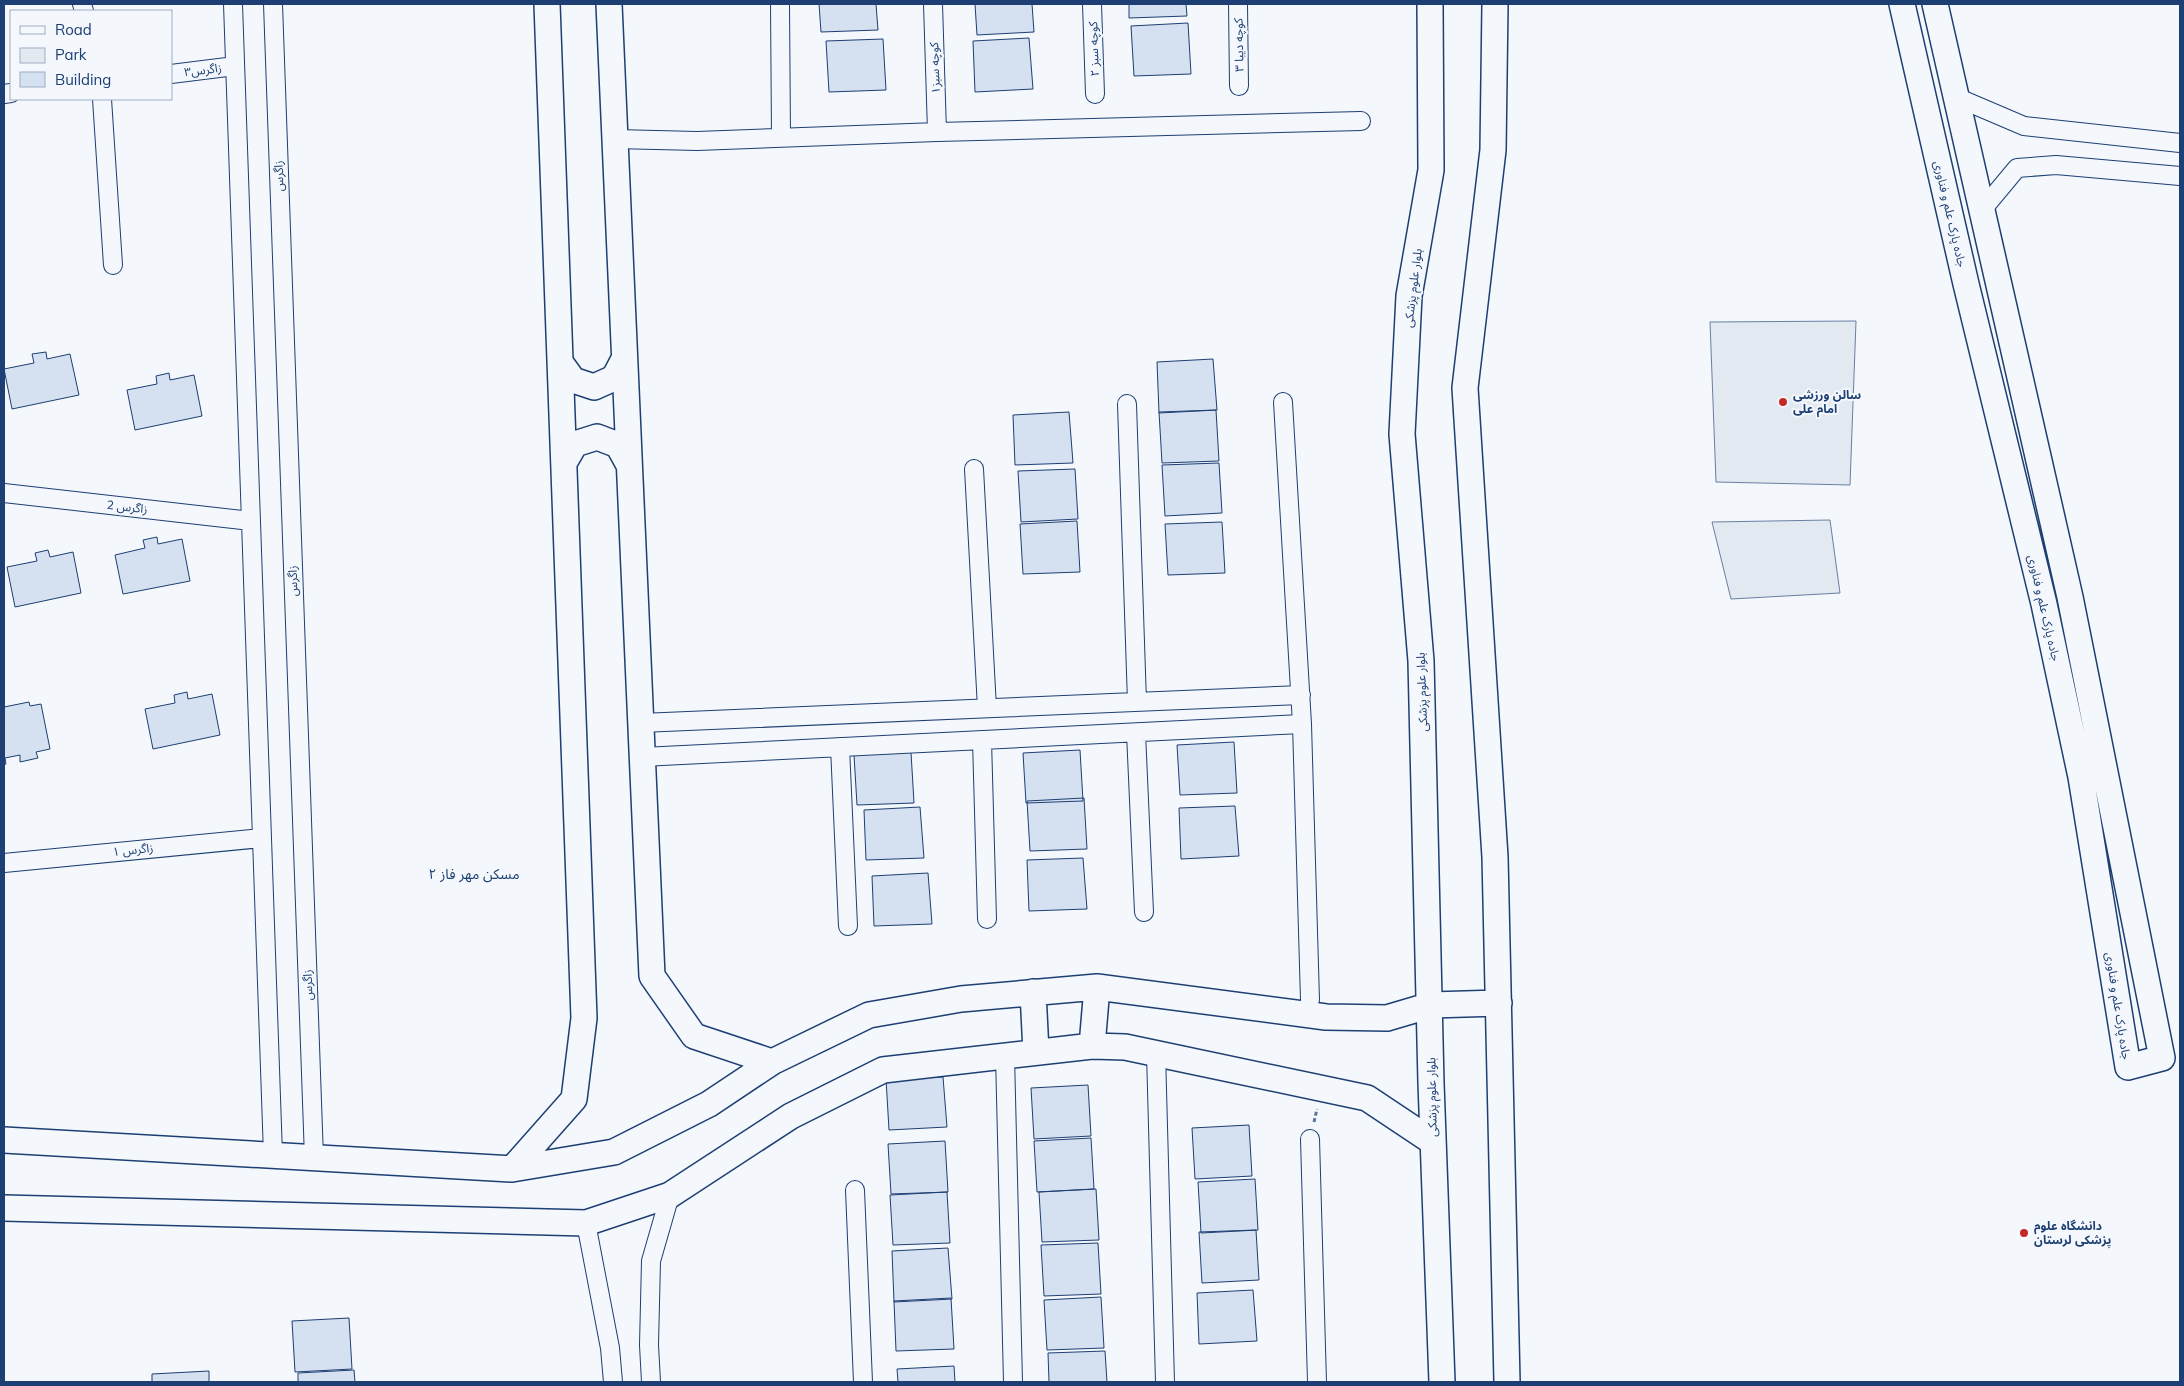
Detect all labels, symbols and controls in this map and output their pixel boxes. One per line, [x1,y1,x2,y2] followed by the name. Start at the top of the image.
[10,10,172,100] legend
[1231,17,1248,72] street label: کوچه دیبا ۳
[55,20,92,39] text: Road
[1085,20,1103,77] street label: کوچه سبز ۲
[926,41,944,94] street label: کوچه سبز۱
[55,45,87,64] text: Park
[183,60,223,79] street label: زاگرس۳
[55,70,111,89] text: Building
[1929,159,1970,269] street label: جاده پارک علم و فناوری
[270,160,287,192] street label: زاگرس
[1400,248,1427,329] street label: بلوار علوم پزشکی
[1793,387,1861,418] place label: سالن ورزشی امام علی
[1777,396,1789,408] marker: سالن ورزشی امام علی
[106,497,148,516] street label: زاگرس 2
[2023,553,2064,663] street label: جاده پارک علم و فناوری
[284,565,301,597] street label: زاگرس
[1413,652,1432,732] street label: بلوار علوم پزشکی
[112,840,154,859] street label: زاگرس ۱
[428,865,520,883] district label: مسکن مهر فاز ۲
[2101,951,2134,1061] street label: جاده پارک علم و فناوری
[299,969,316,1001] street label: زاگرس
[1423,1057,1442,1137] street label: بلوار علوم پزشکی
[2034,1218,2111,1249] place label: دانشگاه علوم پزشکی لرستان
[2018,1227,2030,1239] marker: دانشگاه علوم پزشکی لرستان

